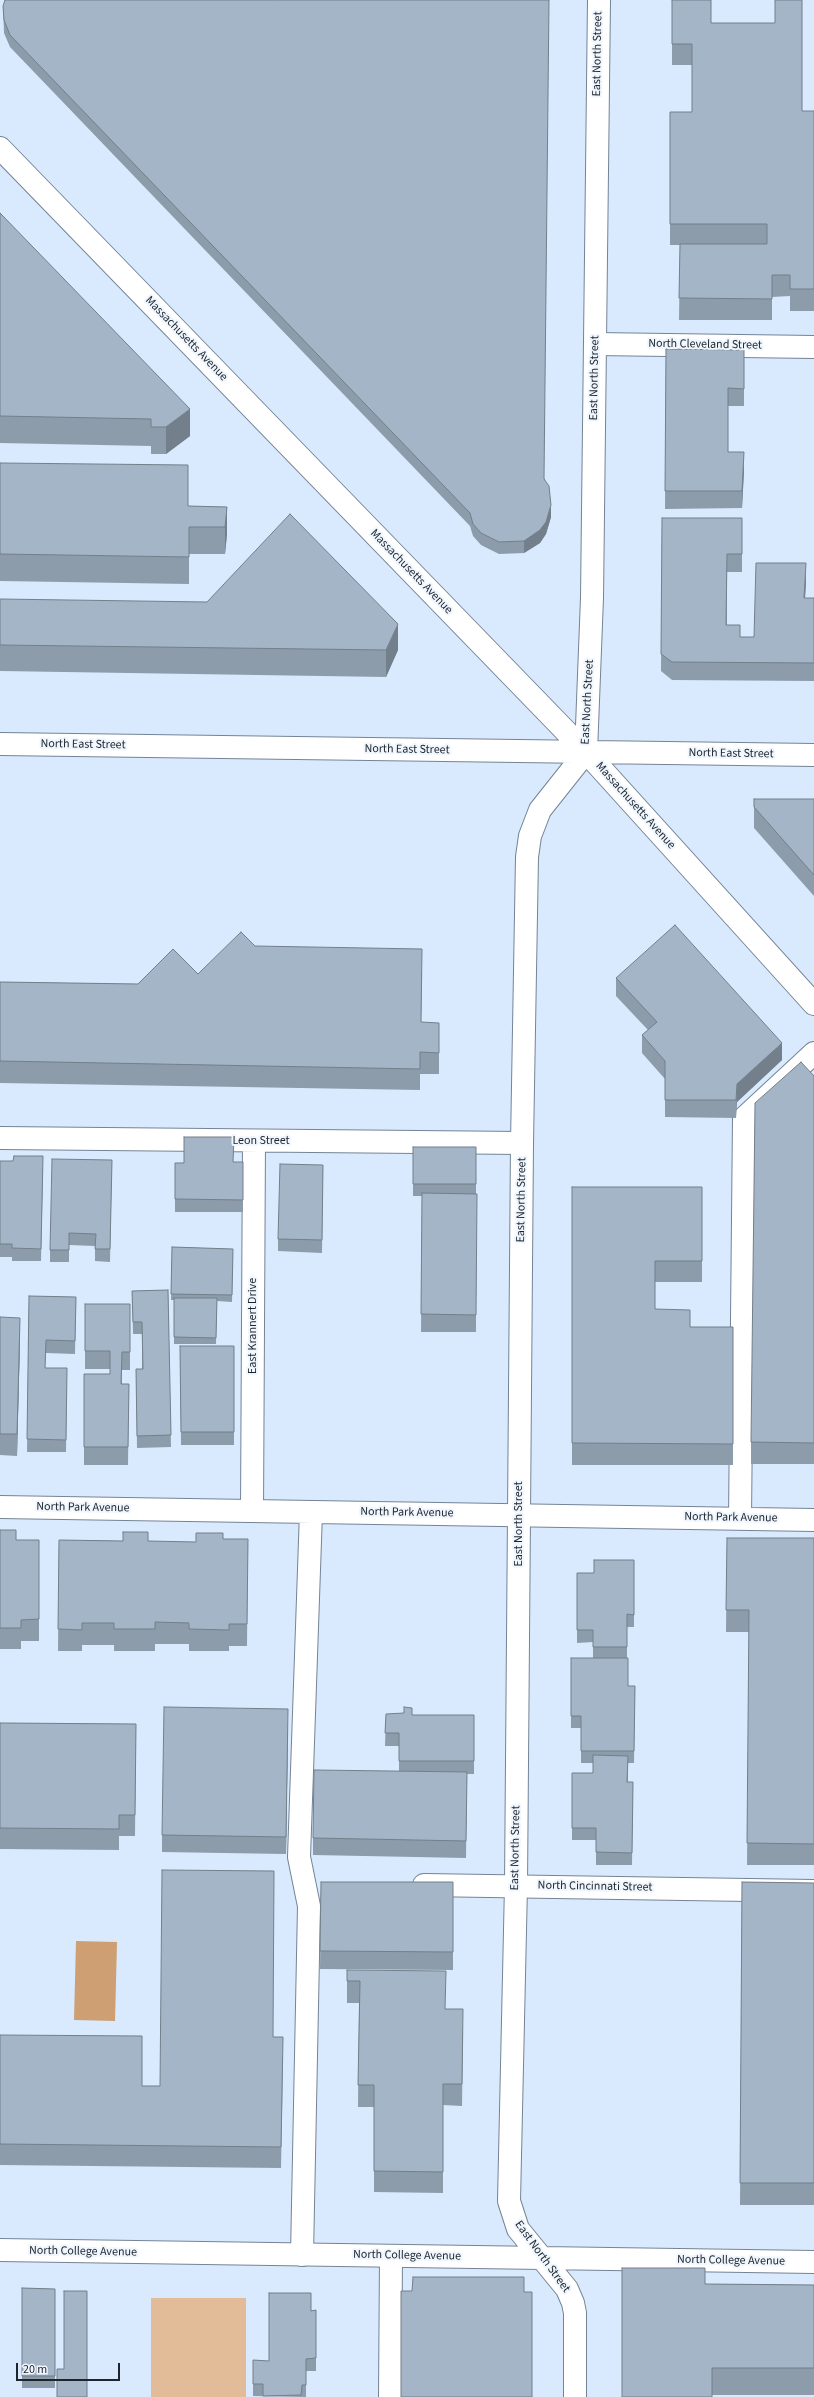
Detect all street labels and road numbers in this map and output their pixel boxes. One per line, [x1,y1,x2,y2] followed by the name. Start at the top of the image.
[590,11,606,97] street label: East North Street
[142,294,230,384] street label: Massachusetts Avenue
[587,335,603,421] street label: East North Street
[648,337,762,353] street label: North Cleveland Street
[367,527,455,617] street label: Massachusetts Avenue
[579,659,597,745] street label: East North Street
[40,737,126,753] street label: North East Street
[364,742,450,758] street label: North East Street
[688,746,774,762] street label: North East Street
[592,759,678,853] street label: Massachusetts Avenue
[232,1134,290,1148] street label: Leon Street
[514,1157,530,1243] street label: East North Street
[246,1278,260,1374] street label: East Krannert Drive
[512,1481,526,1567] street label: East North Street
[36,1500,130,1516] street label: North Park Avenue
[360,1505,454,1521] street label: North Park Avenue
[684,1510,778,1526] street label: North Park Avenue
[508,1805,524,1891] street label: East North Street
[538,1879,652,1895] street label: North Cincinnati Street
[511,2218,573,2296] street label: East North Street
[29,2244,137,2260] street label: North College Avenue
[353,2248,461,2264] street label: North College Avenue
[677,2253,785,2269] street label: North College Avenue

